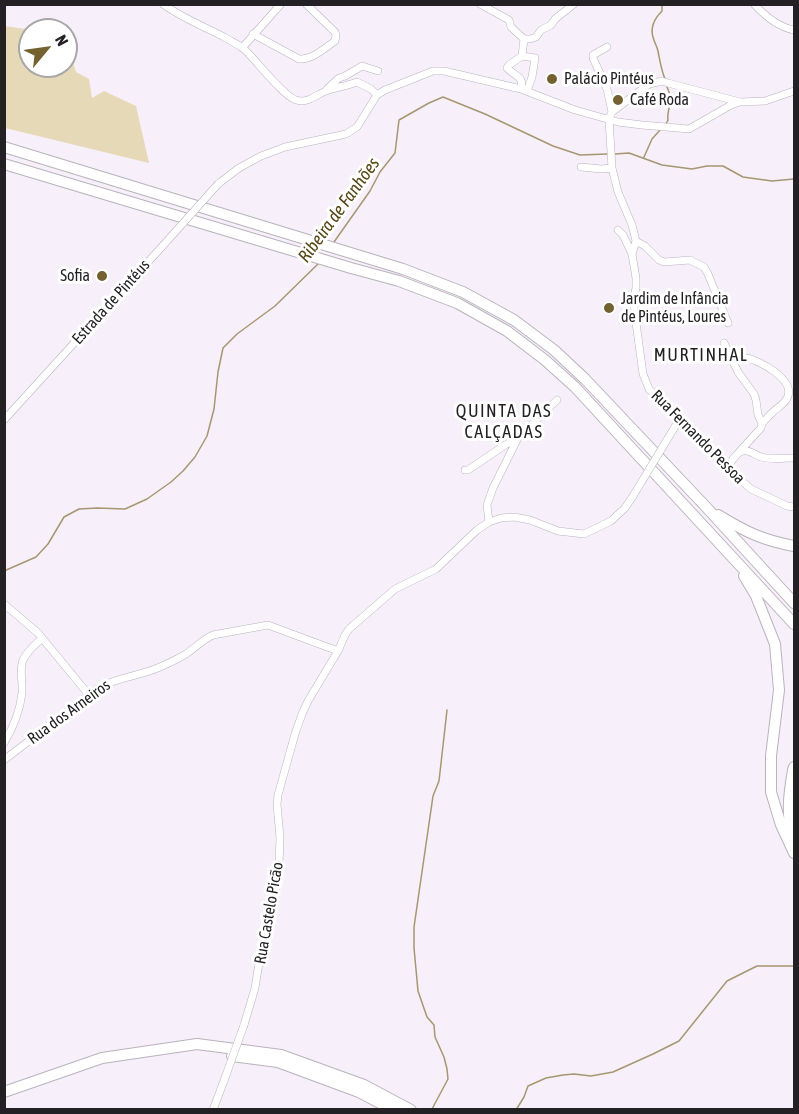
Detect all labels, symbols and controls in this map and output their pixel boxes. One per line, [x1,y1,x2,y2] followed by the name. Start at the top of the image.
[18,18,78,78] north arrow
[52,32,72,49] text: N
[564,69,654,89] place label: Palácio Pintéus
[545,72,559,86] marker: Palácio Pintéus
[630,90,689,110] place label: Café Roda
[611,93,625,107] marker: Café Roda
[294,153,384,267] water label: Ribeira de Fanhões
[68,256,154,348] street label: Estrada de Pintéus
[60,266,90,286] place label: Sofia
[95,269,109,283] marker: Sofia
[621,289,729,327] place label: Jardim de Infância de Pintéus, Loures
[602,301,616,315] marker: Jardim de Infância de Pintéus, Loures
[654,344,748,366] district label: MURTINHAL
[647,386,749,488] street label: Rua Fernando Pessoa
[456,400,552,442] district label: QUINTA DAS CALÇADAS
[24,676,114,748] street label: Rua dos Arneiros
[251,861,287,965] street label: Rua Castelo Picão

